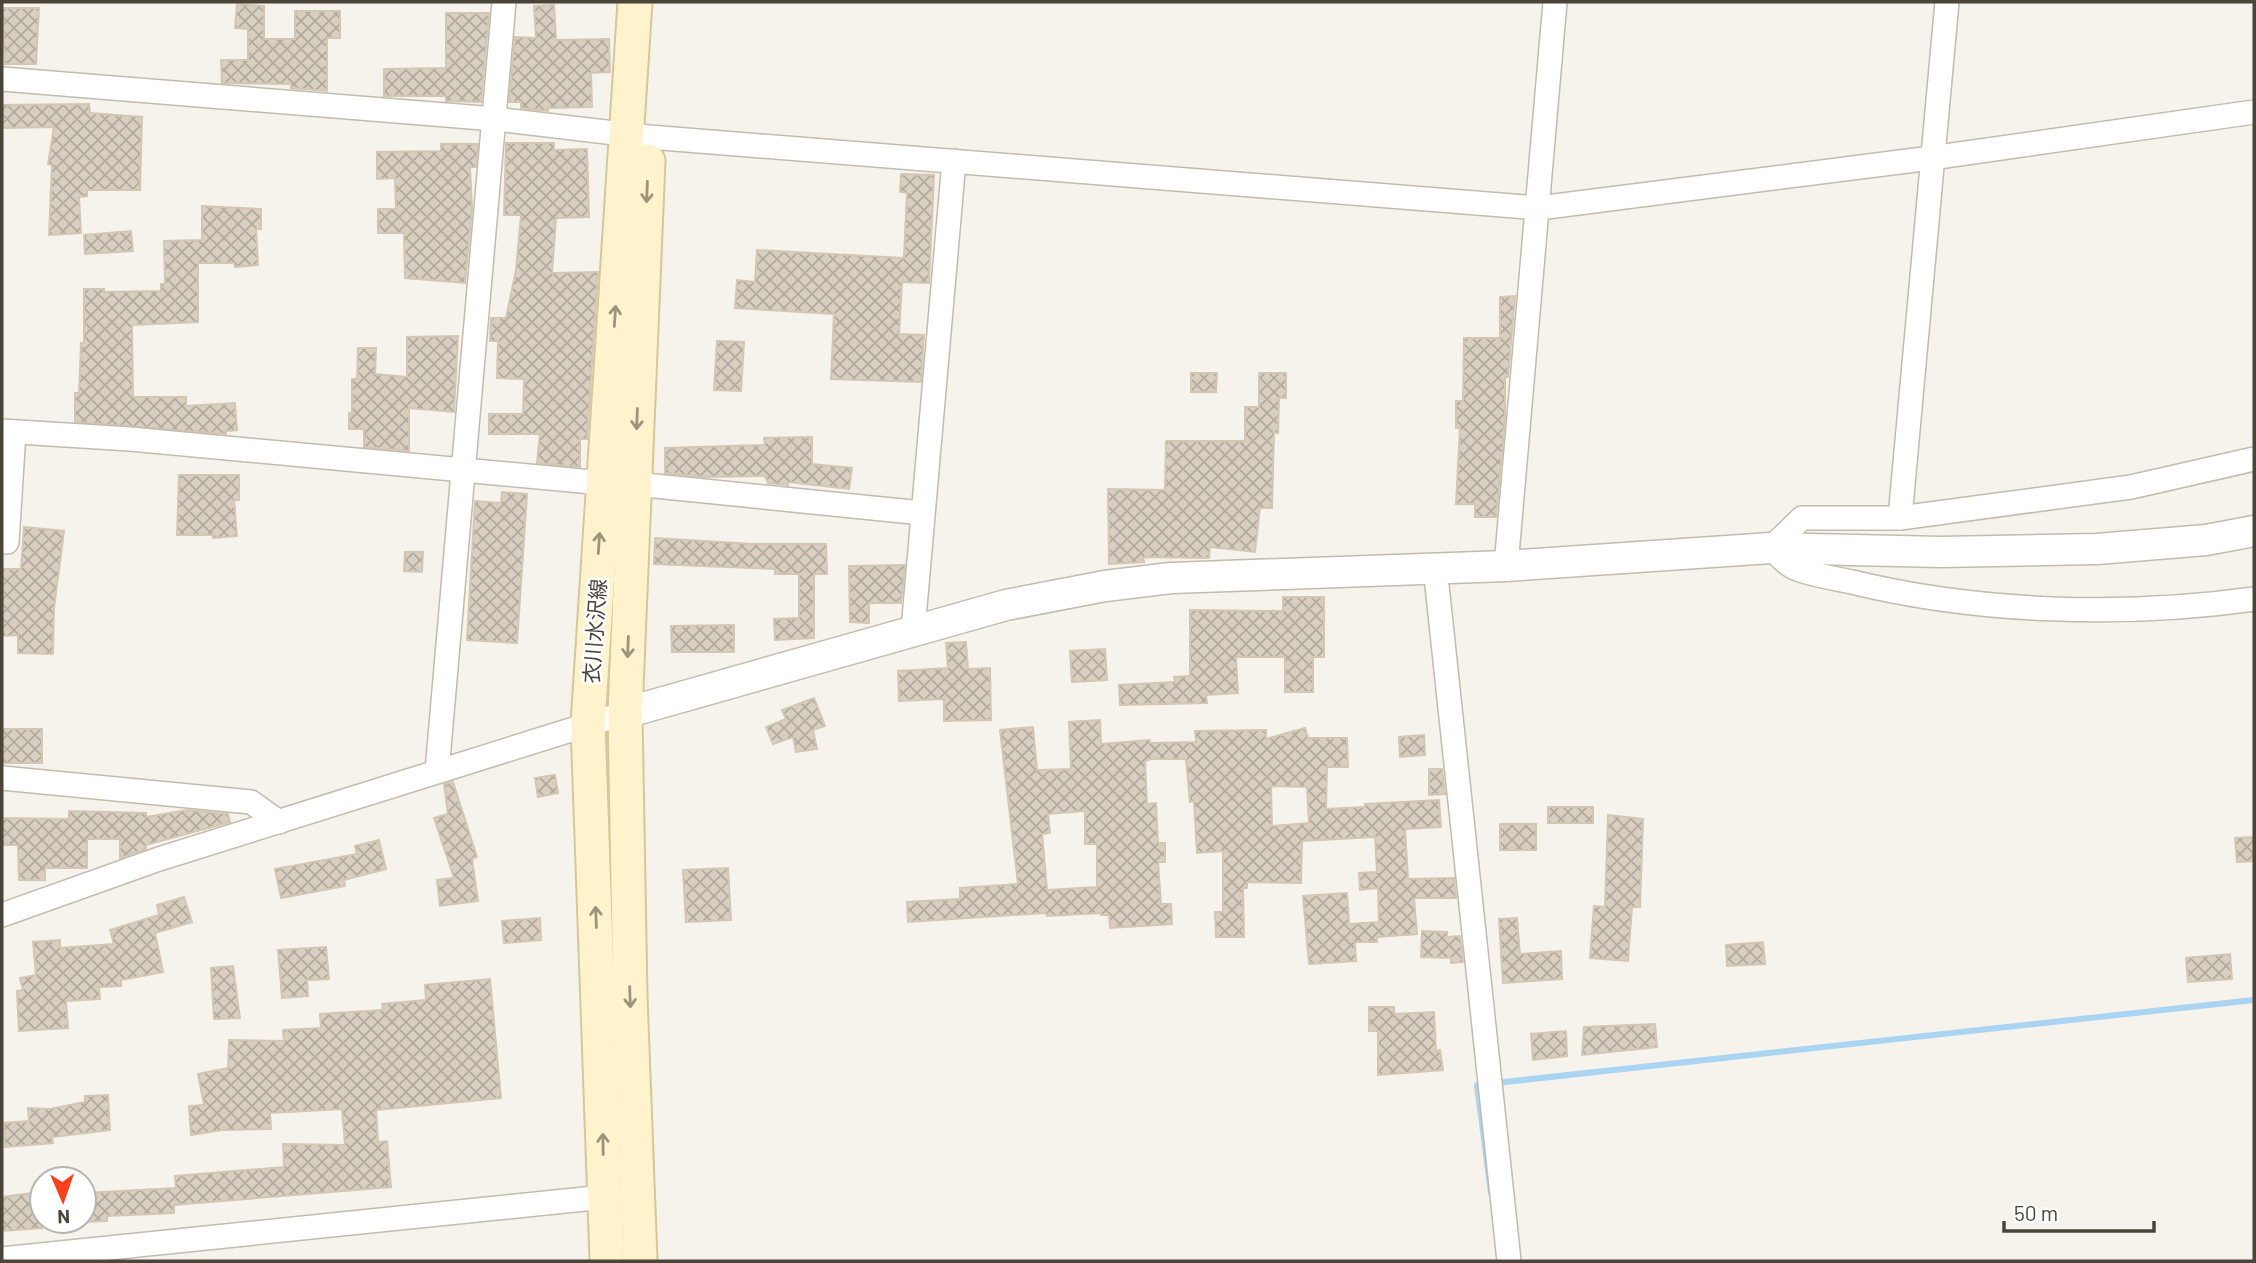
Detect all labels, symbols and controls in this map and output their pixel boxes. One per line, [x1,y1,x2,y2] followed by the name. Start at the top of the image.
[640,180,653,203] one-way arrow
[609,305,622,327] one-way arrow
[631,408,644,431] one-way arrow
[593,531,606,554] one-way arrow
[578,578,610,684] street label: 衣川水沢線
[621,635,634,658] one-way arrow
[590,905,603,928] one-way arrow
[623,985,636,1008] one-way arrow
[596,1133,609,1156] one-way arrow
[28,1165,98,1235] north arrow
[2004,1190,2154,1234] scale bar
[2014,1200,2058,1225] text: 50 m
[57,1206,70,1229] text: N

